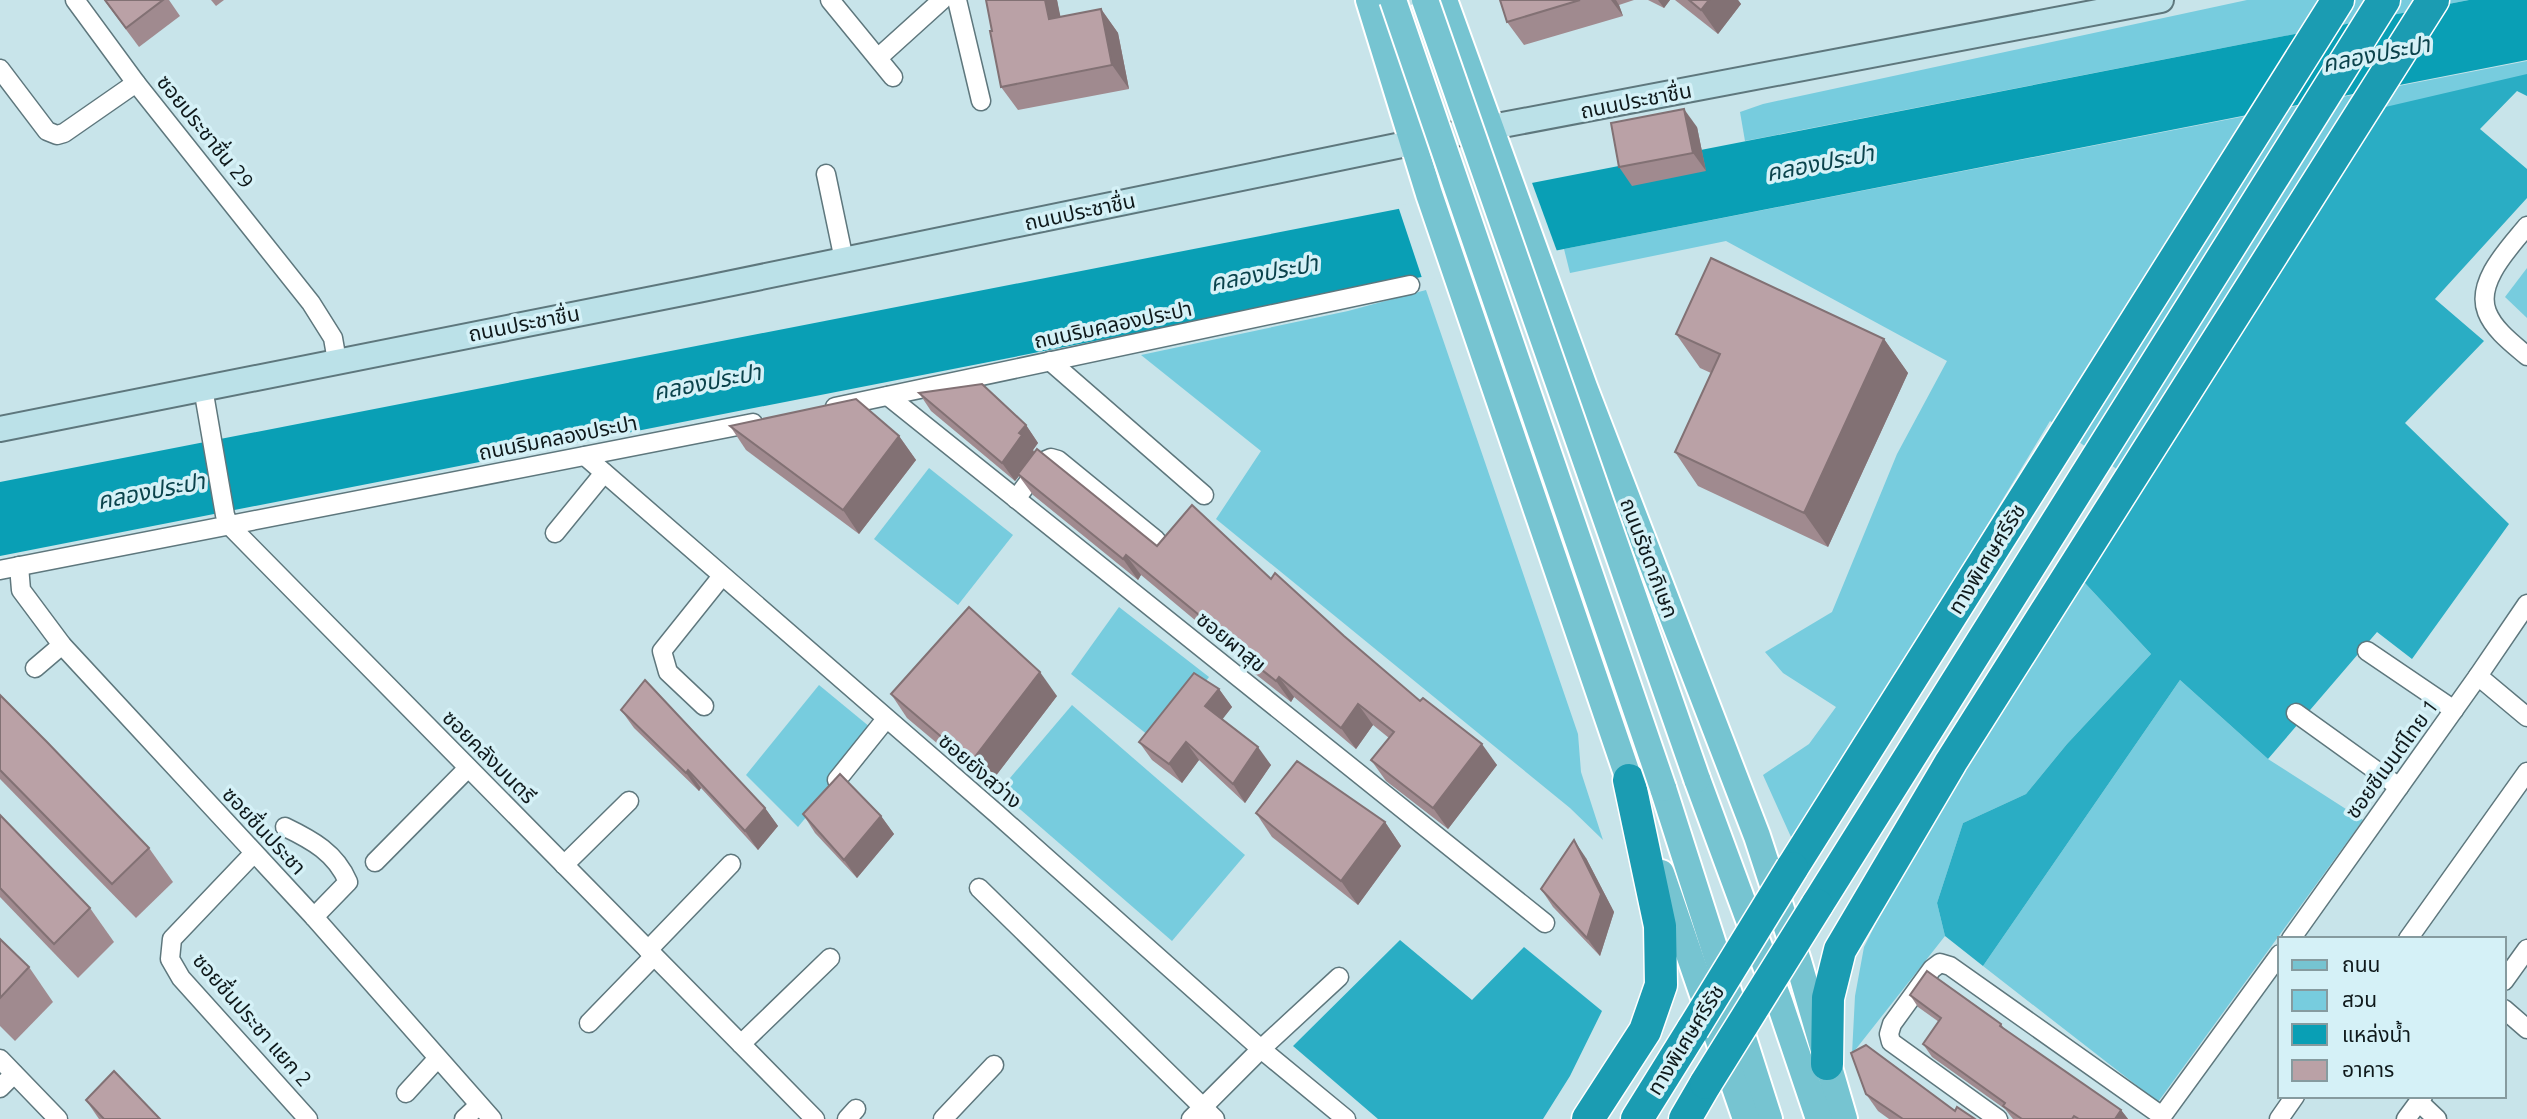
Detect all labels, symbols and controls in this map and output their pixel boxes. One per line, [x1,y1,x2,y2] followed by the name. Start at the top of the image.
[2320,31,2433,76] water label: คลองประปา
[153,68,260,193] street label: ซอยประชาชื่น 29
[1578,76,1694,123] street label: ถนนประชาชื่น
[1764,140,1877,185] water label: คลองประปา
[1022,186,1138,235] street label: ถนนประชาชื่น
[1208,250,1321,295] water label: คลองประปา
[1032,296,1194,352] street label: ถนนริมคลองประปา
[466,299,582,346] street label: ถนนประชาชื่น
[651,359,764,404] water label: คลองประปา
[476,410,639,464] street label: ถนนริมคลองประปา
[95,468,208,513] water label: คลองประปา
[1616,494,1684,621] street label: ถนนรัชดาภิเษก
[1943,499,2029,618] street label: ทางพิเศษศรีรัช
[1191,606,1271,678] street label: ซอยผาสุข
[2340,694,2442,823] street label: ซอยซีเมนต์ไทย 1
[438,705,541,808] street label: ซอยคลังมนตรี
[934,728,1027,813] street label: ซอยยังสว่าง
[218,780,313,879] street label: ซอยชื่นประชา
[2278,937,2506,1098] legend
[188,947,319,1091] street label: ซอยชื่นประชา แยก 2
[2342,952,2380,976] text: ถนน
[1642,980,1728,1099] street label: ทางพิเศษศรีรัช
[2342,987,2377,1011] text: สวน
[2342,1020,2411,1046] text: แหล่งน้ำ
[2342,1057,2394,1081] text: อาคาร

